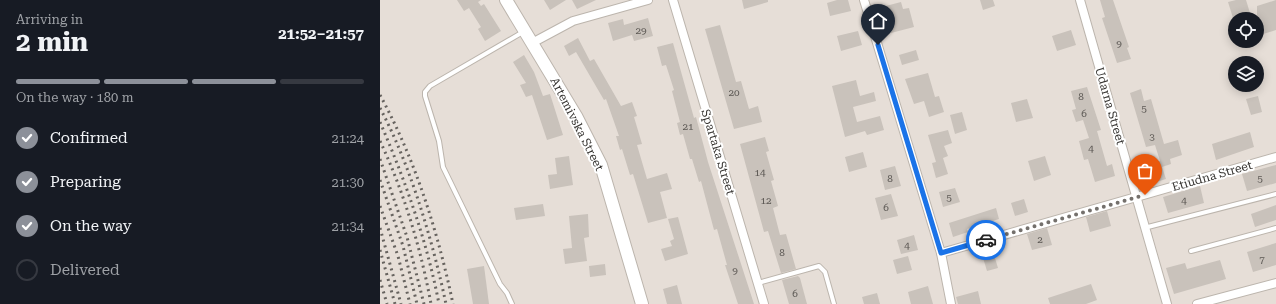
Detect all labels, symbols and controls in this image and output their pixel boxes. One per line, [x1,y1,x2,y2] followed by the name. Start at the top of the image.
[861,4,895,45] pin
[867,10,889,32] icon: home
[16,12,83,27] text: Arriving in
[1228,12,1264,92] map controls
[1228,12,1264,48] button: locate
[278,25,364,43] text: 21:52–21:57
[635,25,647,36] house number: 29
[16,27,88,57] text: 2 min
[1116,38,1122,49] house number: 9
[1228,56,1264,92] button: layers
[1092,66,1128,147] street label: Udarna Street
[547,75,607,173] street label: Artemivska Street
[728,87,740,98] house number: 20
[16,90,133,105] text: On the way · 180 m
[1078,91,1084,102] house number: 8
[1141,103,1147,114] house number: 5
[698,107,738,197] street label: Spartaka Street
[1081,108,1087,119] house number: 6
[682,121,694,132] house number: 21
[16,127,38,149] icon: check
[50,129,128,147] text: Confirmed
[332,131,364,146] text: 21:24
[1149,131,1155,142] house number: 3
[1088,143,1094,154] house number: 4
[1128,154,1162,195] pin
[1170,158,1254,194] street label: Etiudna Street
[1134,160,1156,182] icon: bag
[754,167,766,178] house number: 14
[16,171,38,193] icon: check
[50,173,121,191] text: Preparing
[887,173,893,184] house number: 8
[1257,173,1263,184] house number: 5
[332,175,364,190] text: 21:30
[946,192,952,203] house number: 5
[760,195,772,206] house number: 12
[1181,195,1187,206] house number: 4
[883,202,889,213] house number: 6
[16,215,38,237] icon: check
[50,217,132,235] text: On the way
[332,219,364,234] text: 21:34
[966,220,1006,260] courier
[975,229,997,251] icon: car
[1037,234,1043,245] house number: 2
[904,240,910,251] house number: 4
[779,247,785,258] house number: 8
[1259,254,1265,265] house number: 7
[50,261,120,279] text: Delivered
[732,265,738,276] house number: 9
[792,288,798,299] house number: 6

